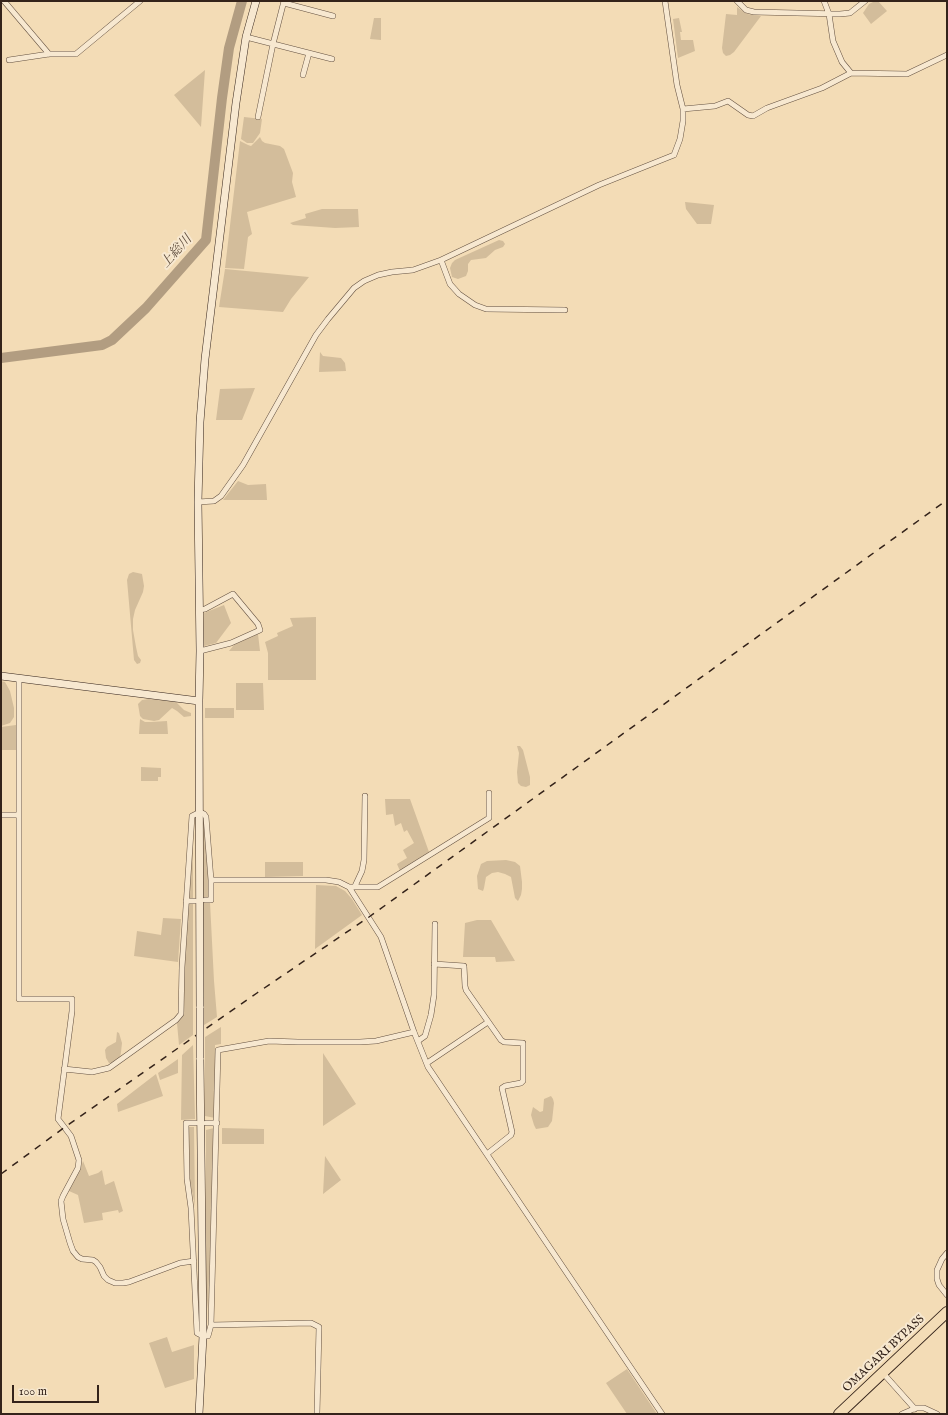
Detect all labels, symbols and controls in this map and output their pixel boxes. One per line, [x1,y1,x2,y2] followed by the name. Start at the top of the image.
[158,232,196,272] water label: 上総川
[840,1312,928,1396] street label: OMAGARI BYPASS
[14,1377,101,1403] scale bar
[19,1384,47,1399] text: 100 m

